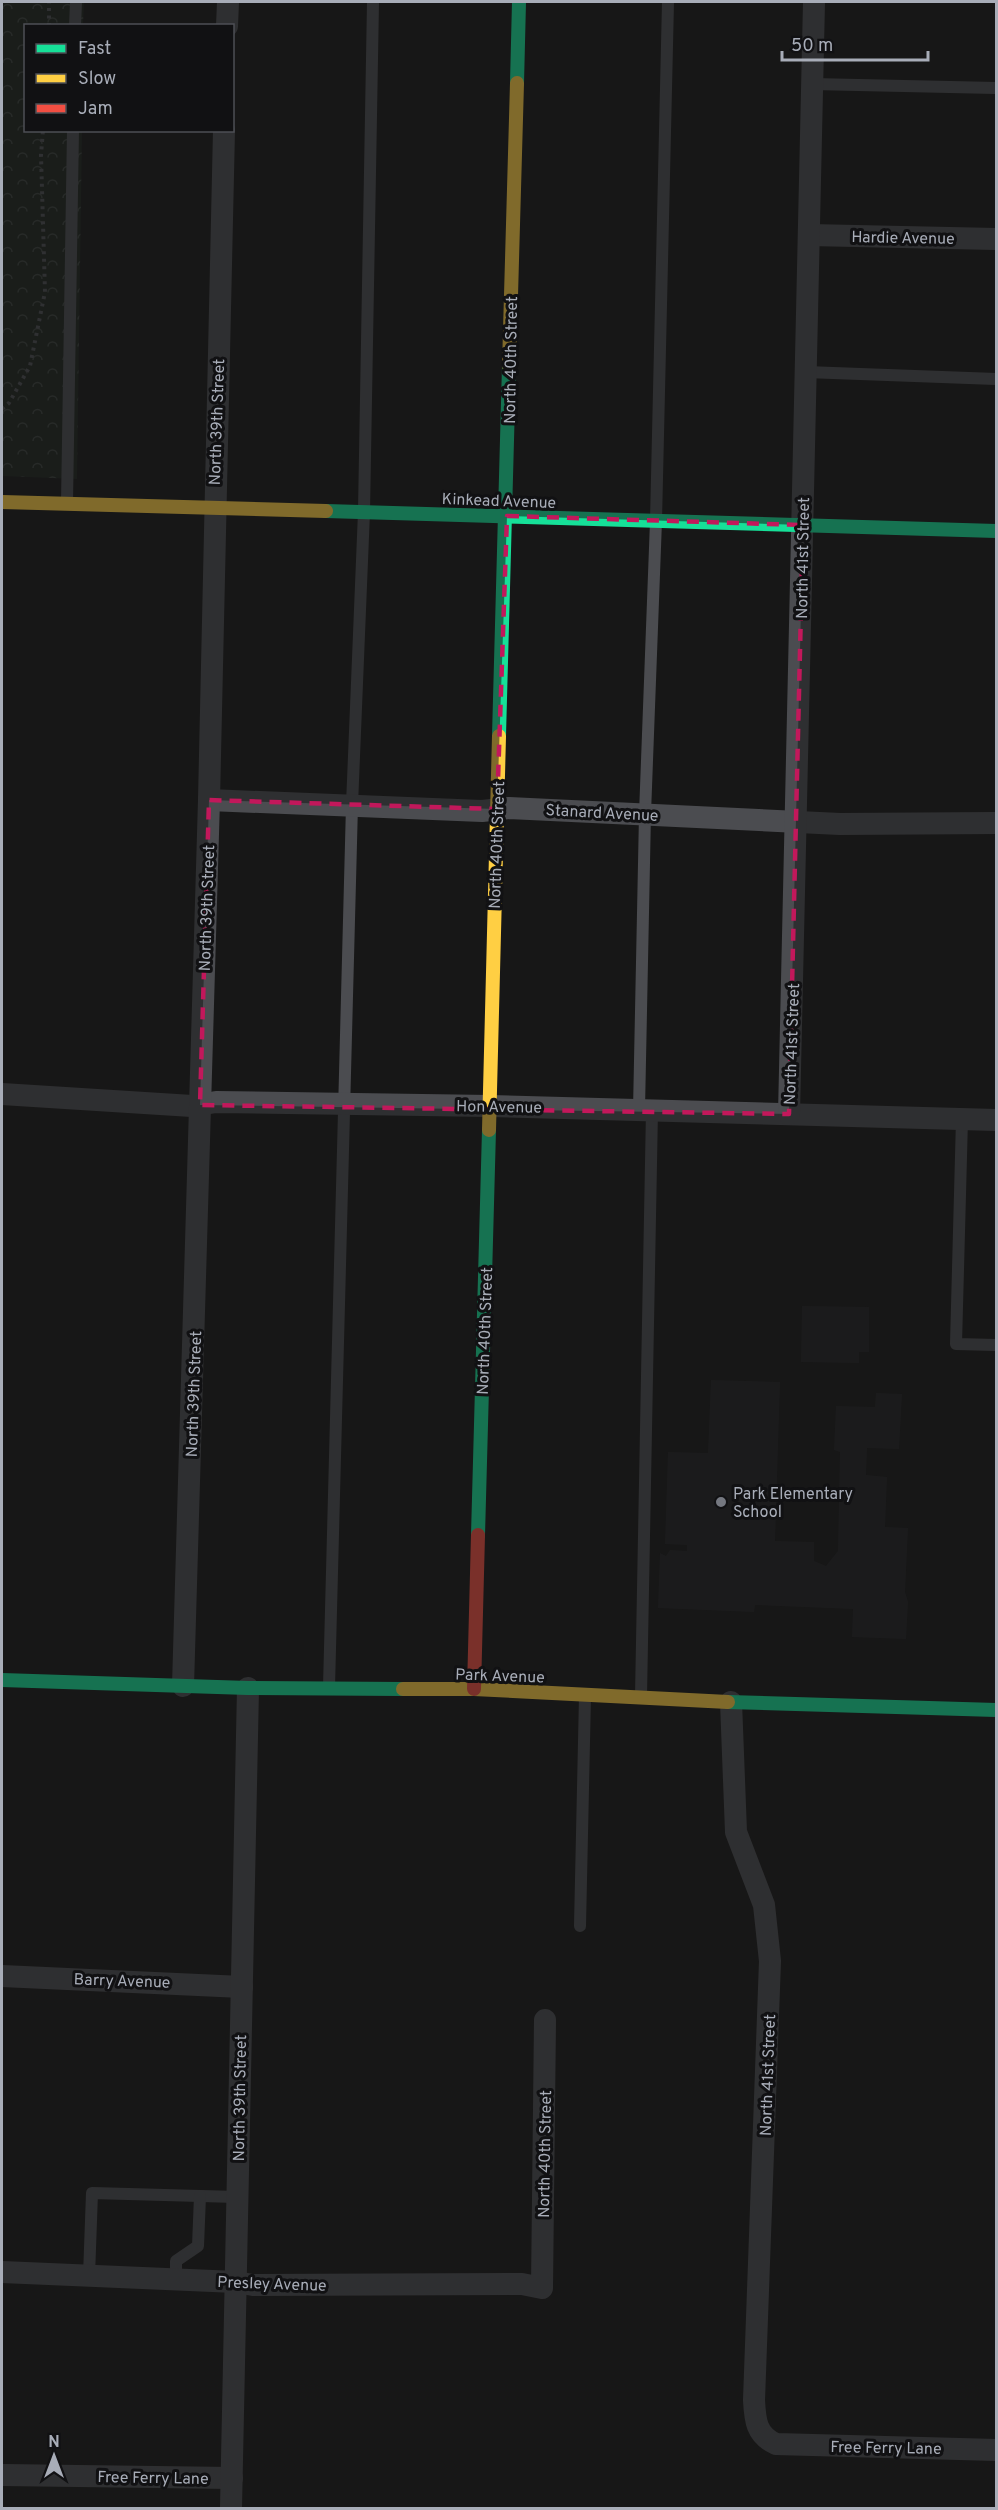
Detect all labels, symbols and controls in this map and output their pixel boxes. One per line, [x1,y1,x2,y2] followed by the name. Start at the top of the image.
[24,24,234,132] legend
[782,24,928,62] scale bar
[791,35,833,58] text: 50 m
[78,38,111,61] text: Fast
[78,68,116,91] text: Slow
[78,98,113,121] text: Jam
[851,228,955,250] street label: Hardie Avenue
[501,296,523,424] street label: North 40th Street
[206,358,230,486] street label: North 39th Street
[441,490,556,514] street label: Kinkead Avenue
[793,497,815,619] street label: North 41st Street
[486,781,510,909] street label: North 40th Street
[545,801,659,827] street label: Stanard Avenue
[196,844,220,972] street label: North 39th Street
[781,983,805,1105] street label: North 41st Street
[456,1097,542,1119] street label: Hon Avenue
[474,1267,498,1395] street label: North 40th Street
[183,1330,207,1458] street label: North 39th Street
[733,1485,853,1523] place label: Park Elementary School
[714,1495,728,1509] marker: Park Elementary School
[455,1665,545,1689] street label: Park Avenue
[73,1970,171,1994] street label: Barry Avenue
[757,2014,781,2136] street label: North 41st Street
[230,2035,252,2161] street label: North 39th Street
[535,2090,557,2218] street label: North 40th Street
[217,2273,327,2297] street label: Presley Avenue
[24,2426,84,2486] north arrow
[48,2433,60,2453] text: N
[830,2438,942,2460] street label: Free Ferry Lane
[97,2468,209,2490] street label: Free Ferry Lane

